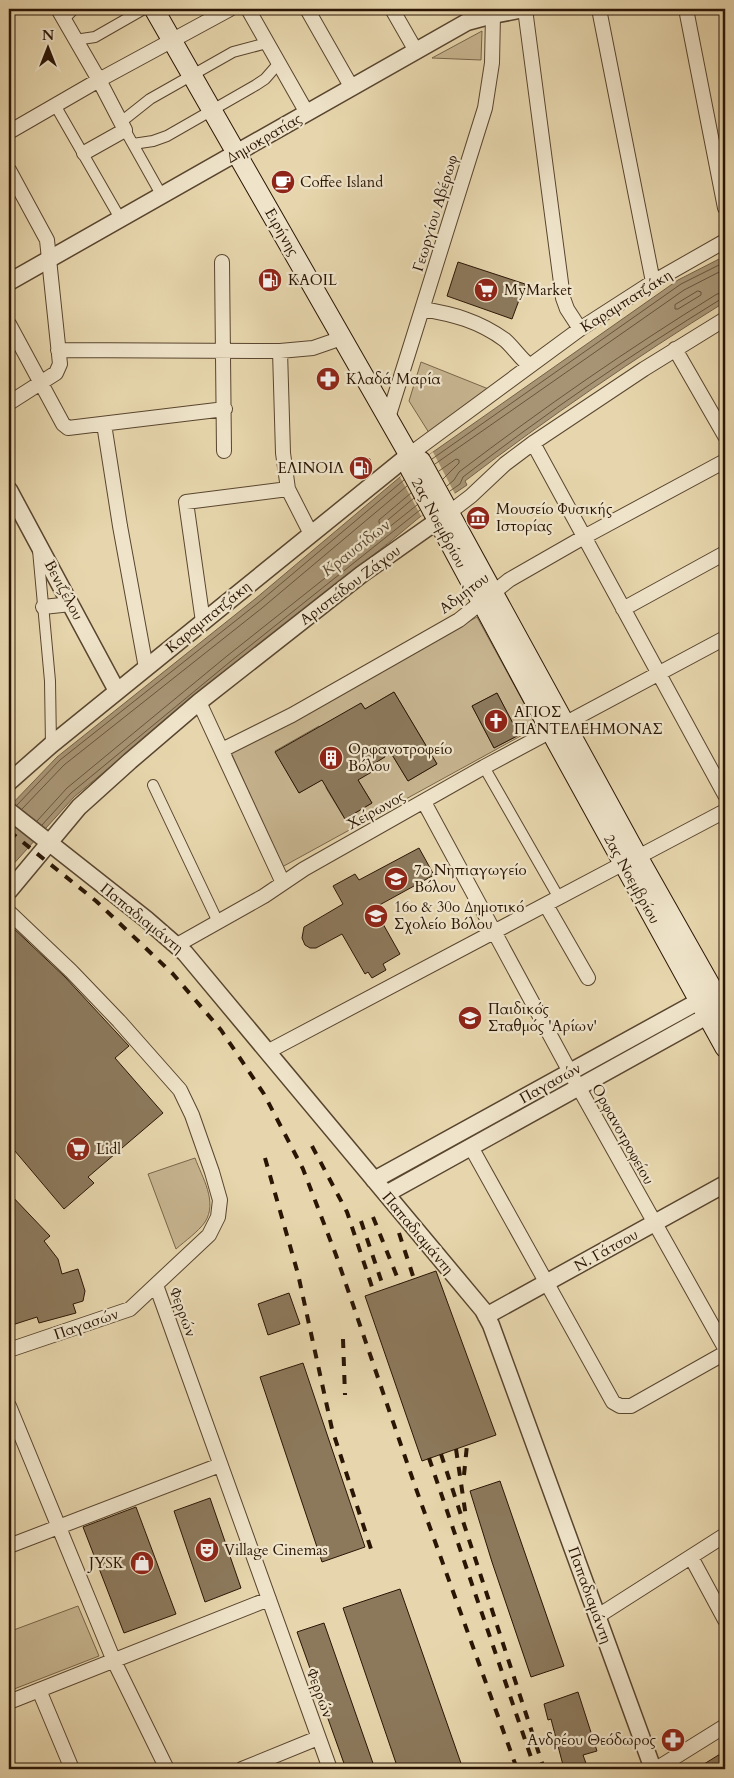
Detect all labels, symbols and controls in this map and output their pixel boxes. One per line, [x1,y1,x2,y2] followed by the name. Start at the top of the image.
[22,22,72,72] north arrow
[42,26,54,45] text: N
[223,108,306,168] street label: Δημοκρατίας
[408,152,462,274] street label: Γεωργίου Αβέρωφ
[270,169,296,195] cafe icon: Coffee Island
[300,172,383,192] place label: Coffee Island
[260,204,304,260] street label: Ειρήνης
[577,265,675,337] street label: Καραμπατζάκη
[257,267,283,293] fuel station icon: KAOIL
[288,270,338,290] place label: KAOIL
[473,277,499,303] supermarket icon: MyMarket
[504,280,572,300] place label: MyMarket
[315,366,341,392] pharmacy icon: Κλαδά Μαρία
[346,369,440,389] place label: Κλαδά Μαρία
[348,455,374,481] fuel station icon: ΕΛΙΝΟΙΛ
[277,458,344,478] place label: ΕΛΙΝΟΙΛ
[407,474,471,572] street label: 2ας Νοεμβρίου
[496,499,613,536] place label: Μουσείο Φυσικής Ιστορίας
[465,505,491,531] museum icon: Μουσείο Φυσικής Ιστορίας
[317,514,395,582] water label: Κραυσίδων
[295,540,405,630] street label: Αριστείδου Ζάχου
[40,556,88,624] street label: Βενιζέλου
[435,568,493,618] street label: Αδμήτου
[161,576,255,658] street label: Καραμπατζάκη
[514,702,663,739] place label: ΑΓΙΟΣ ΠΑΝΤΕΛΕΗΜΟΝΑΣ
[483,708,509,734] church icon: ΑΓΙΟΣ ΠΑΝΤΕΛΕΗΜΟΝΑΣ
[348,739,452,776] place label: Ορφανοτροφείο Βόλου
[318,745,344,771] building icon: Ορφανοτροφείο Βόλου
[343,786,409,834] street label: Χείρωνος
[599,831,665,927] street label: 2ας Νοεμβρίου
[414,860,527,897] place label: 7ο Νηπιαγωγείο Βόλου
[383,866,409,892] school or university icon: 7ο Νηπιαγωγείο Βόλου
[96,878,188,958] street label: Παπαδιαμάντη
[394,897,524,934] place label: 16ο & 30ο Δημοτικό Σχολείο Βόλου
[363,903,389,929] school or university icon: 16ο & 30ο Δημοτικό Σχολείο Βόλου
[488,999,597,1036] place label: Παιδικός Σταθμός 'Αρίων'
[457,1005,483,1031] school or university icon: Παιδικός Σταθμός 'Αρίων'
[516,1058,584,1108] street label: Παγασών
[587,1080,659,1188] street label: Ορφανοτροφείου
[65,1136,91,1162] supermarket icon: Lidl
[96,1139,121,1159] place label: Lidl
[378,1188,458,1278] street label: Παπαδιαμάντη
[570,1224,642,1276] street label: Ν. Γάτσου
[165,1285,201,1339] street label: Φερρών
[51,1304,121,1344] street label: Παγασών
[194,1537,220,1563] theatre icon: Village Cinemas
[224,1540,328,1560] place label: Village Cinemas
[563,1544,617,1646] street label: Παπαδιαμάντη
[129,1550,155,1576] shop icon: JYSK
[87,1553,125,1573] place label: JYSK
[302,1666,338,1720] street label: Φερρών
[660,1727,686,1753] pharmacy icon: Ανδρέου Θεόδωρος
[527,1730,657,1750] place label: Ανδρέου Θεόδωρος

